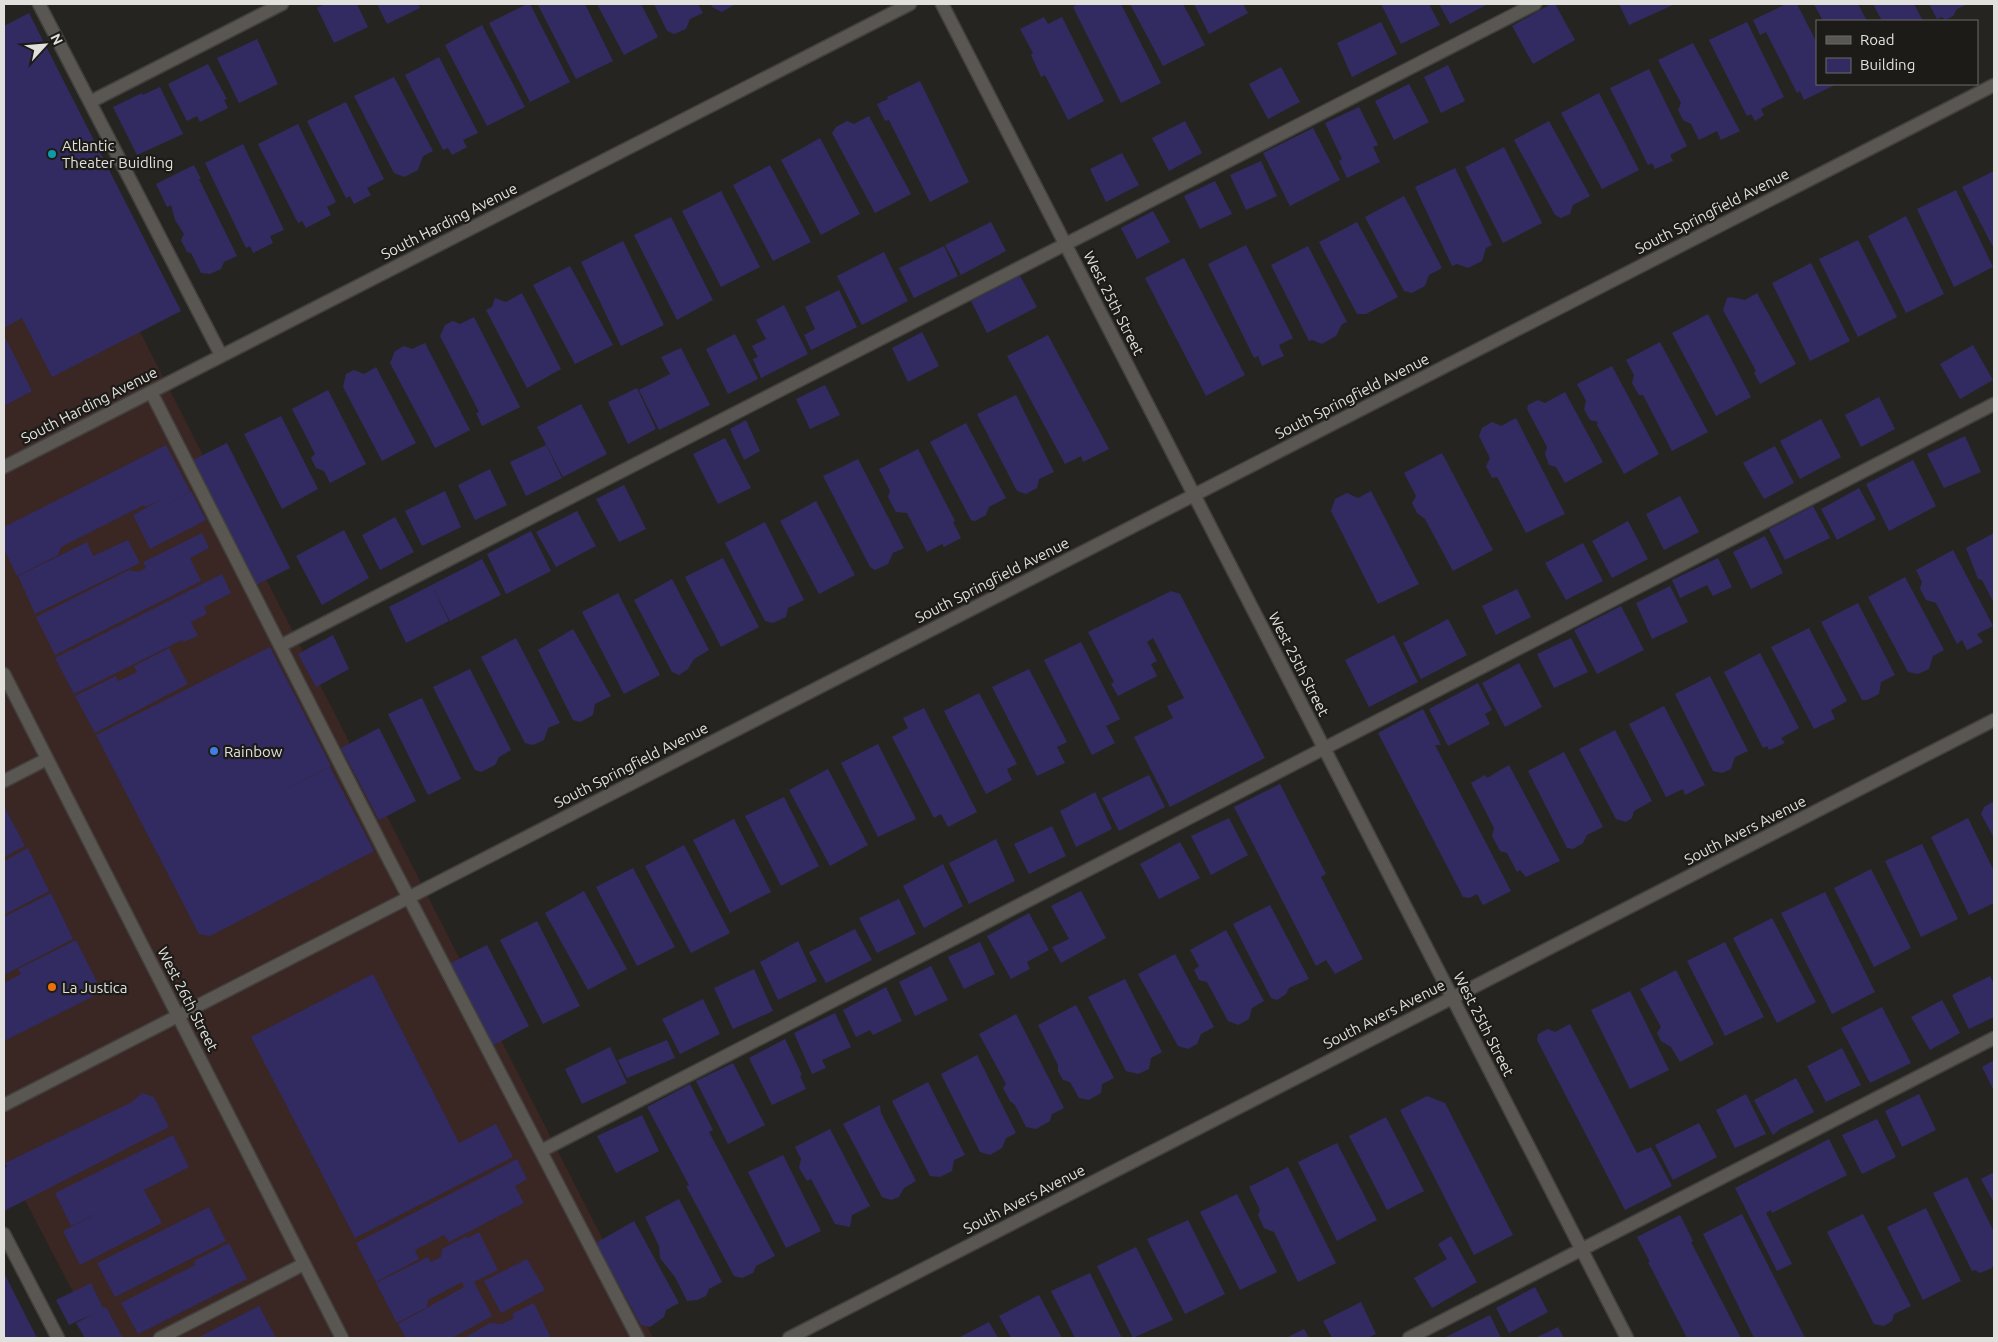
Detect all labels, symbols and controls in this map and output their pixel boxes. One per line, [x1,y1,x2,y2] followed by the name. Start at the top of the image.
[20,20,70,70] north arrow
[1816,20,1978,85] legend
[47,31,66,48] text: N
[1860,31,1895,48] text: Road
[1860,56,1915,73] text: Building
[62,137,173,171] place label: Atlantic Theater Buidling
[46,148,58,160] marker: Atlantic Theater Buidling
[1632,165,1792,257] street label: South Springfield Avenue
[378,179,520,263] street label: South Harding Avenue
[1080,248,1148,358] street label: West 25th Street
[1272,350,1432,442] street label: South Springfield Avenue
[18,363,160,447] street label: South Harding Avenue
[912,534,1072,626] street label: South Springfield Avenue
[1265,609,1333,719] street label: West 25th Street
[551,719,711,811] street label: South Springfield Avenue
[224,743,283,760] place label: Rainbow
[208,745,220,757] marker: Rainbow
[1681,792,1809,868] street label: South Avers Avenue
[154,944,222,1054] street label: West 26th Street
[1450,969,1518,1079] street label: West 25th Street
[1320,976,1448,1052] street label: South Avers Avenue
[62,979,127,996] place label: La Justica
[46,981,58,993] marker: La Justica
[960,1161,1088,1237] street label: South Avers Avenue

